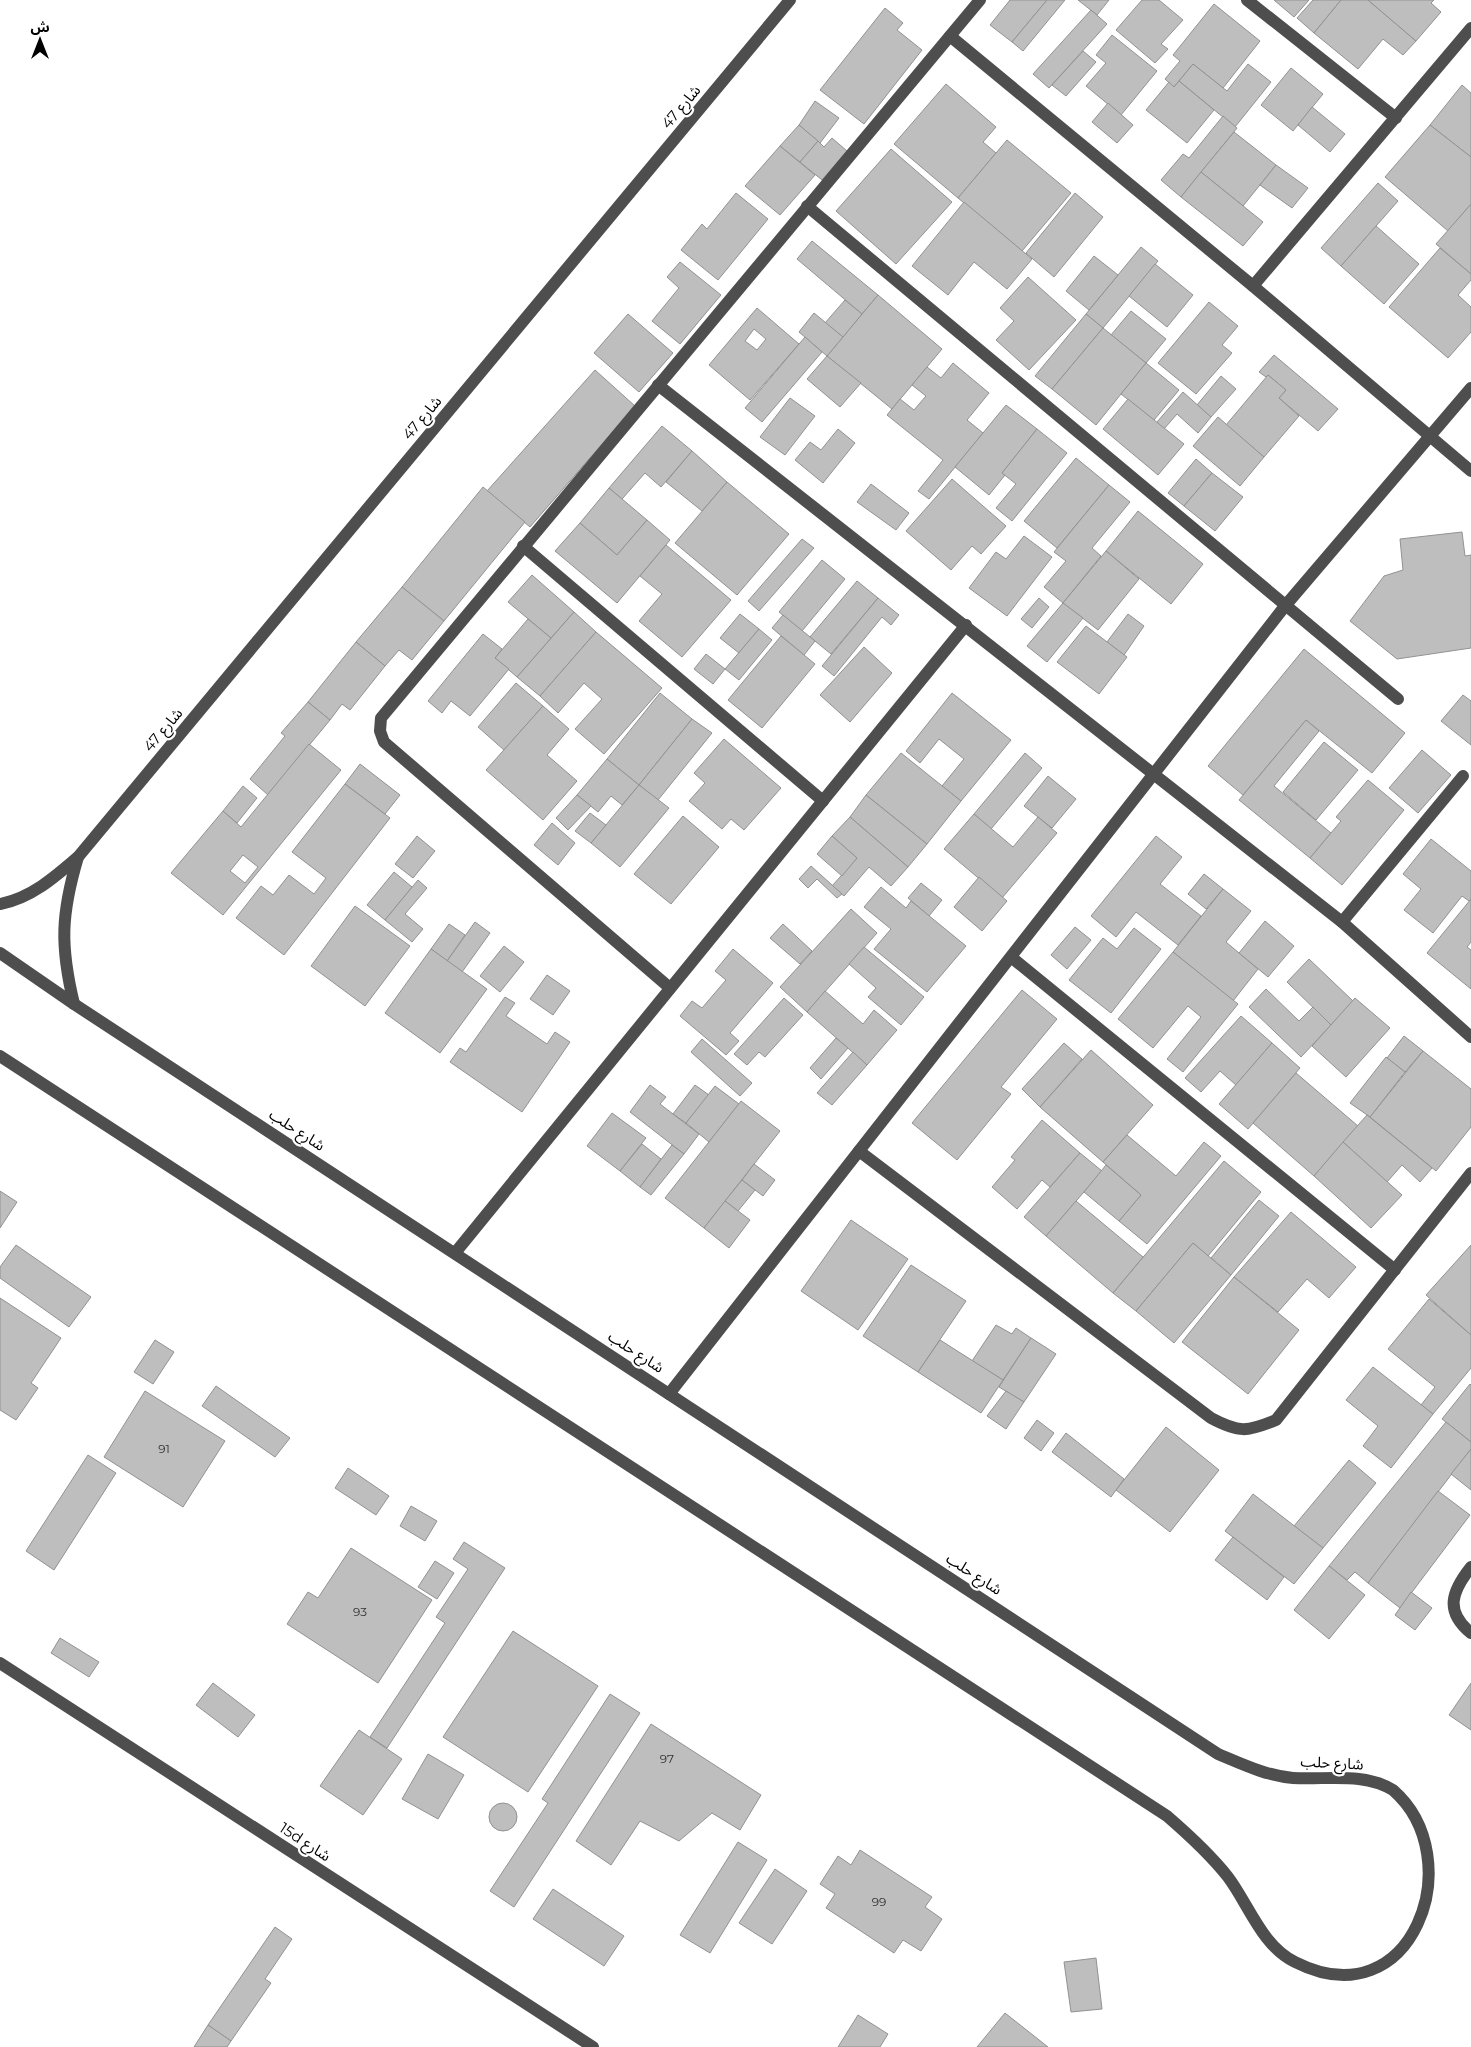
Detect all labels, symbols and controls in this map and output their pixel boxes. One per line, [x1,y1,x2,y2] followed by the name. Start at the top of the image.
[15,15,65,65] north arrow
[30,18,50,36] text: ش
[657,81,707,134] street label: شارع 47
[398,392,448,445] street label: شارع 47
[139,704,189,757] street label: شارع 47
[264,1104,329,1157] street label: شارع حلب
[603,1326,668,1379] street label: شارع حلب
[158,1441,170,1456] house number: 91
[941,1548,1006,1601] street label: شارع حلب
[353,1604,367,1619] house number: 93
[660,1751,674,1766] house number: 97
[1300,1751,1364,1777] street label: شارع حلب
[274,1818,335,1868] street label: 15d شارع
[872,1894,886,1909] house number: 99

